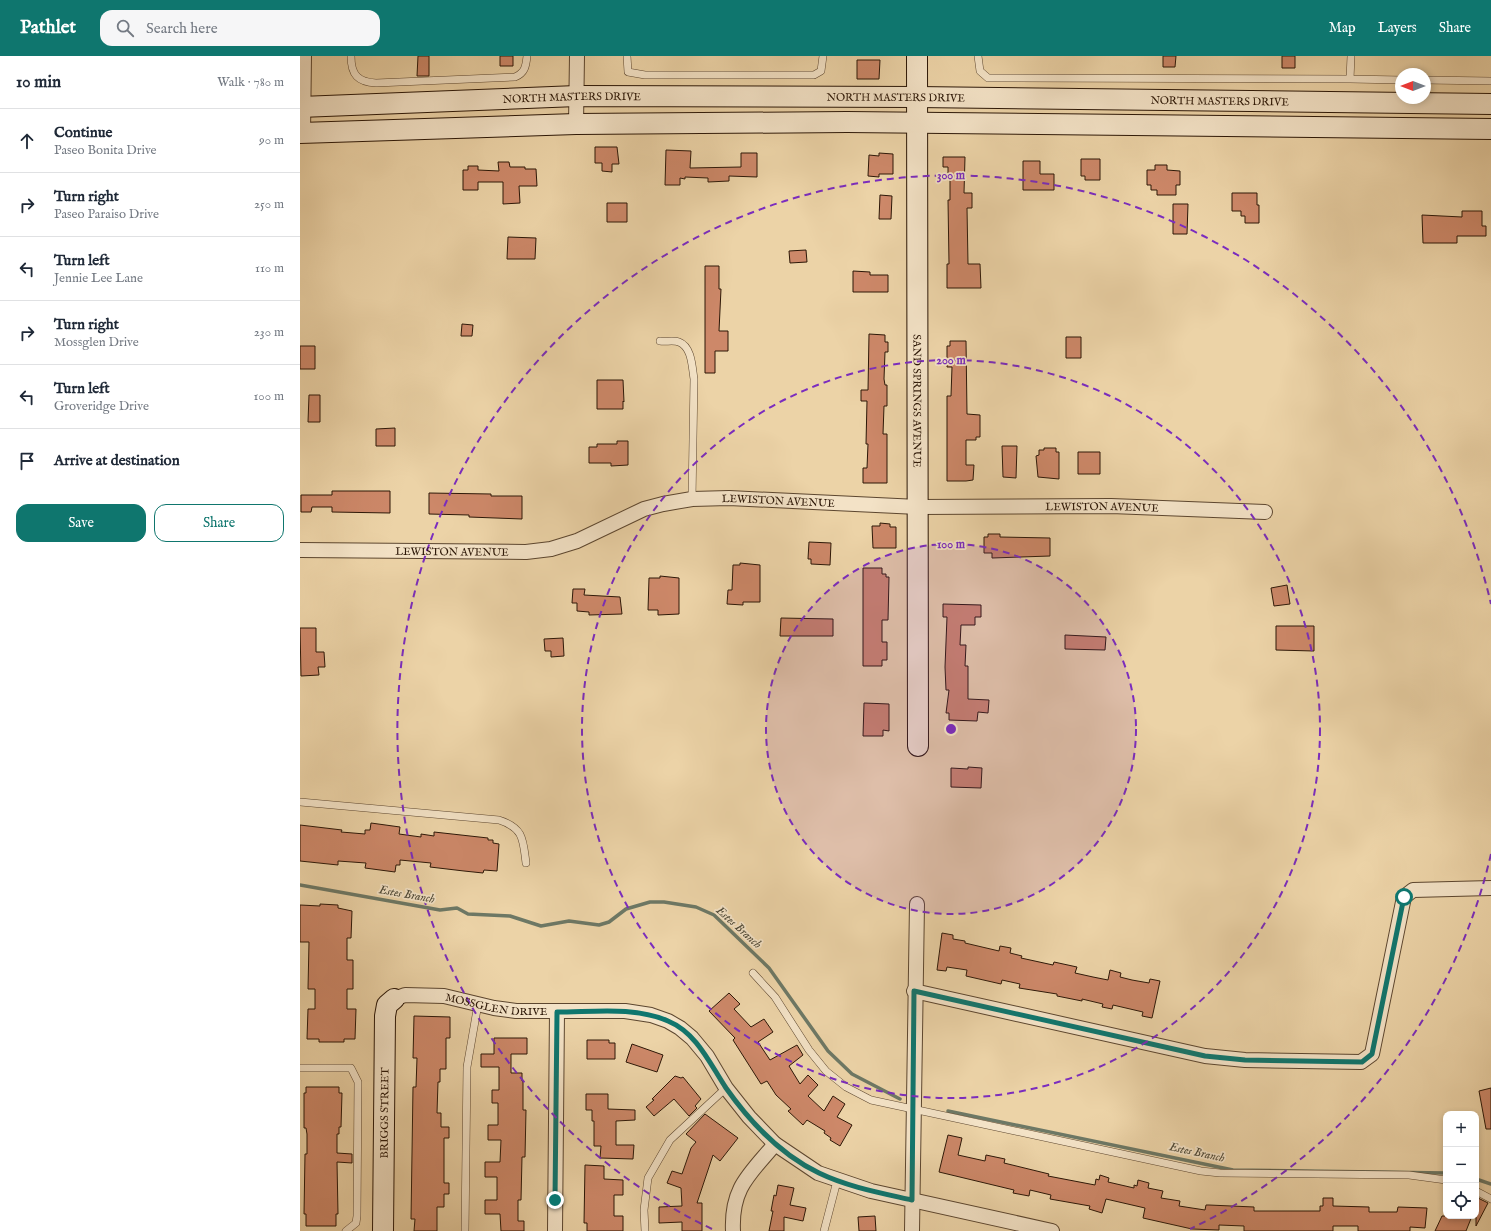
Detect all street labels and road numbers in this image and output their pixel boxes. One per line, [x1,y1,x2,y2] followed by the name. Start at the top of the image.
[502,90,641,107] street label: NORTH MASTERS DRIVE
[827,91,965,106] street label: NORTH MASTERS DRIVE
[1150,94,1289,110] street label: NORTH MASTERS DRIVE
[909,334,924,468] street label: SAND SPRINGS AVENUE
[721,492,836,511] street label: LEWISTON AVENUE
[1045,500,1159,516] street label: LEWISTON AVENUE
[395,545,509,560] street label: LEWISTON AVENUE
[444,991,548,1019] street label: MOSSGLEN DRIVE
[378,1067,393,1159] street label: BRIGGS STREET

